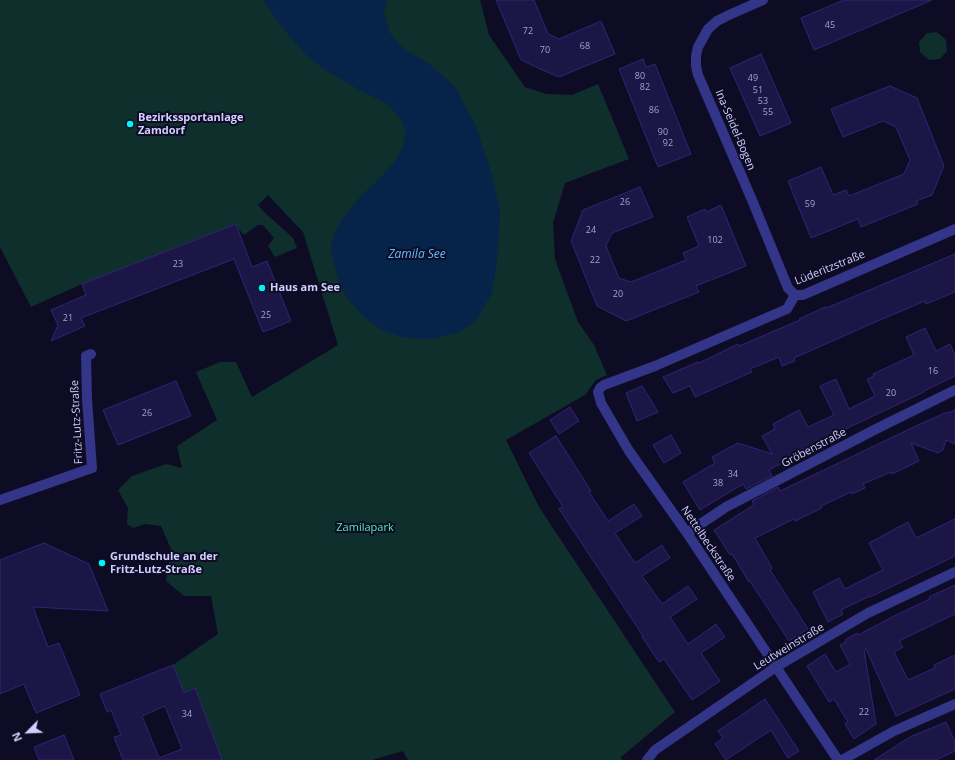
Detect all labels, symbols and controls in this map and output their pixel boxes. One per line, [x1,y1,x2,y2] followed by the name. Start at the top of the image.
[825,20,835,30] house number: 45
[523,26,533,36] house number: 72
[580,41,590,51] house number: 68
[540,45,550,55] house number: 70
[635,71,645,81] house number: 80
[748,73,758,83] house number: 49
[640,82,650,92] house number: 82
[753,85,763,95] house number: 51
[712,88,758,172] street label: Ina-Seidel-Bogen
[758,96,768,106] house number: 53
[649,105,659,115] house number: 86
[763,107,773,117] house number: 55
[138,111,243,137] place label: Bezirkssportanlage Zamdorf
[125,119,135,129] marker: Bezirkssportanlage Zamdorf
[658,127,668,137] house number: 90
[663,138,673,148] house number: 92
[620,197,630,207] house number: 26
[805,199,815,209] house number: 59
[586,225,596,235] house number: 24
[707,235,723,245] house number: 102
[388,248,446,262] water label: Zamila See
[793,248,867,288] street label: Lüderitzstraße
[590,255,600,265] house number: 22
[173,259,183,269] house number: 23
[270,281,340,295] place label: Haus am See
[257,283,267,293] marker: Haus am See
[613,289,623,299] house number: 20
[261,310,271,320] house number: 25
[63,313,73,323] house number: 21
[928,366,938,376] house number: 16
[68,380,86,464] street label: Fritz-Lutz-Straße
[886,388,896,398] house number: 20
[142,408,152,418] house number: 26
[779,425,849,471] street label: Gröbenstraße
[728,469,738,479] house number: 34
[713,478,723,488] house number: 38
[678,504,738,584] street label: Nettelbeckstraße
[336,521,394,535] park label: Zamilapark
[110,550,218,576] place label: Grundschule an der Fritz-Lutz-Straße
[97,558,107,568] marker: Grundschule an der Fritz-Lutz-Straße
[751,621,827,673] street label: Leutweinstraße
[859,707,869,717] house number: 22
[182,709,192,719] house number: 34
[8,712,48,752] north arrow
[8,730,25,744] text: N

